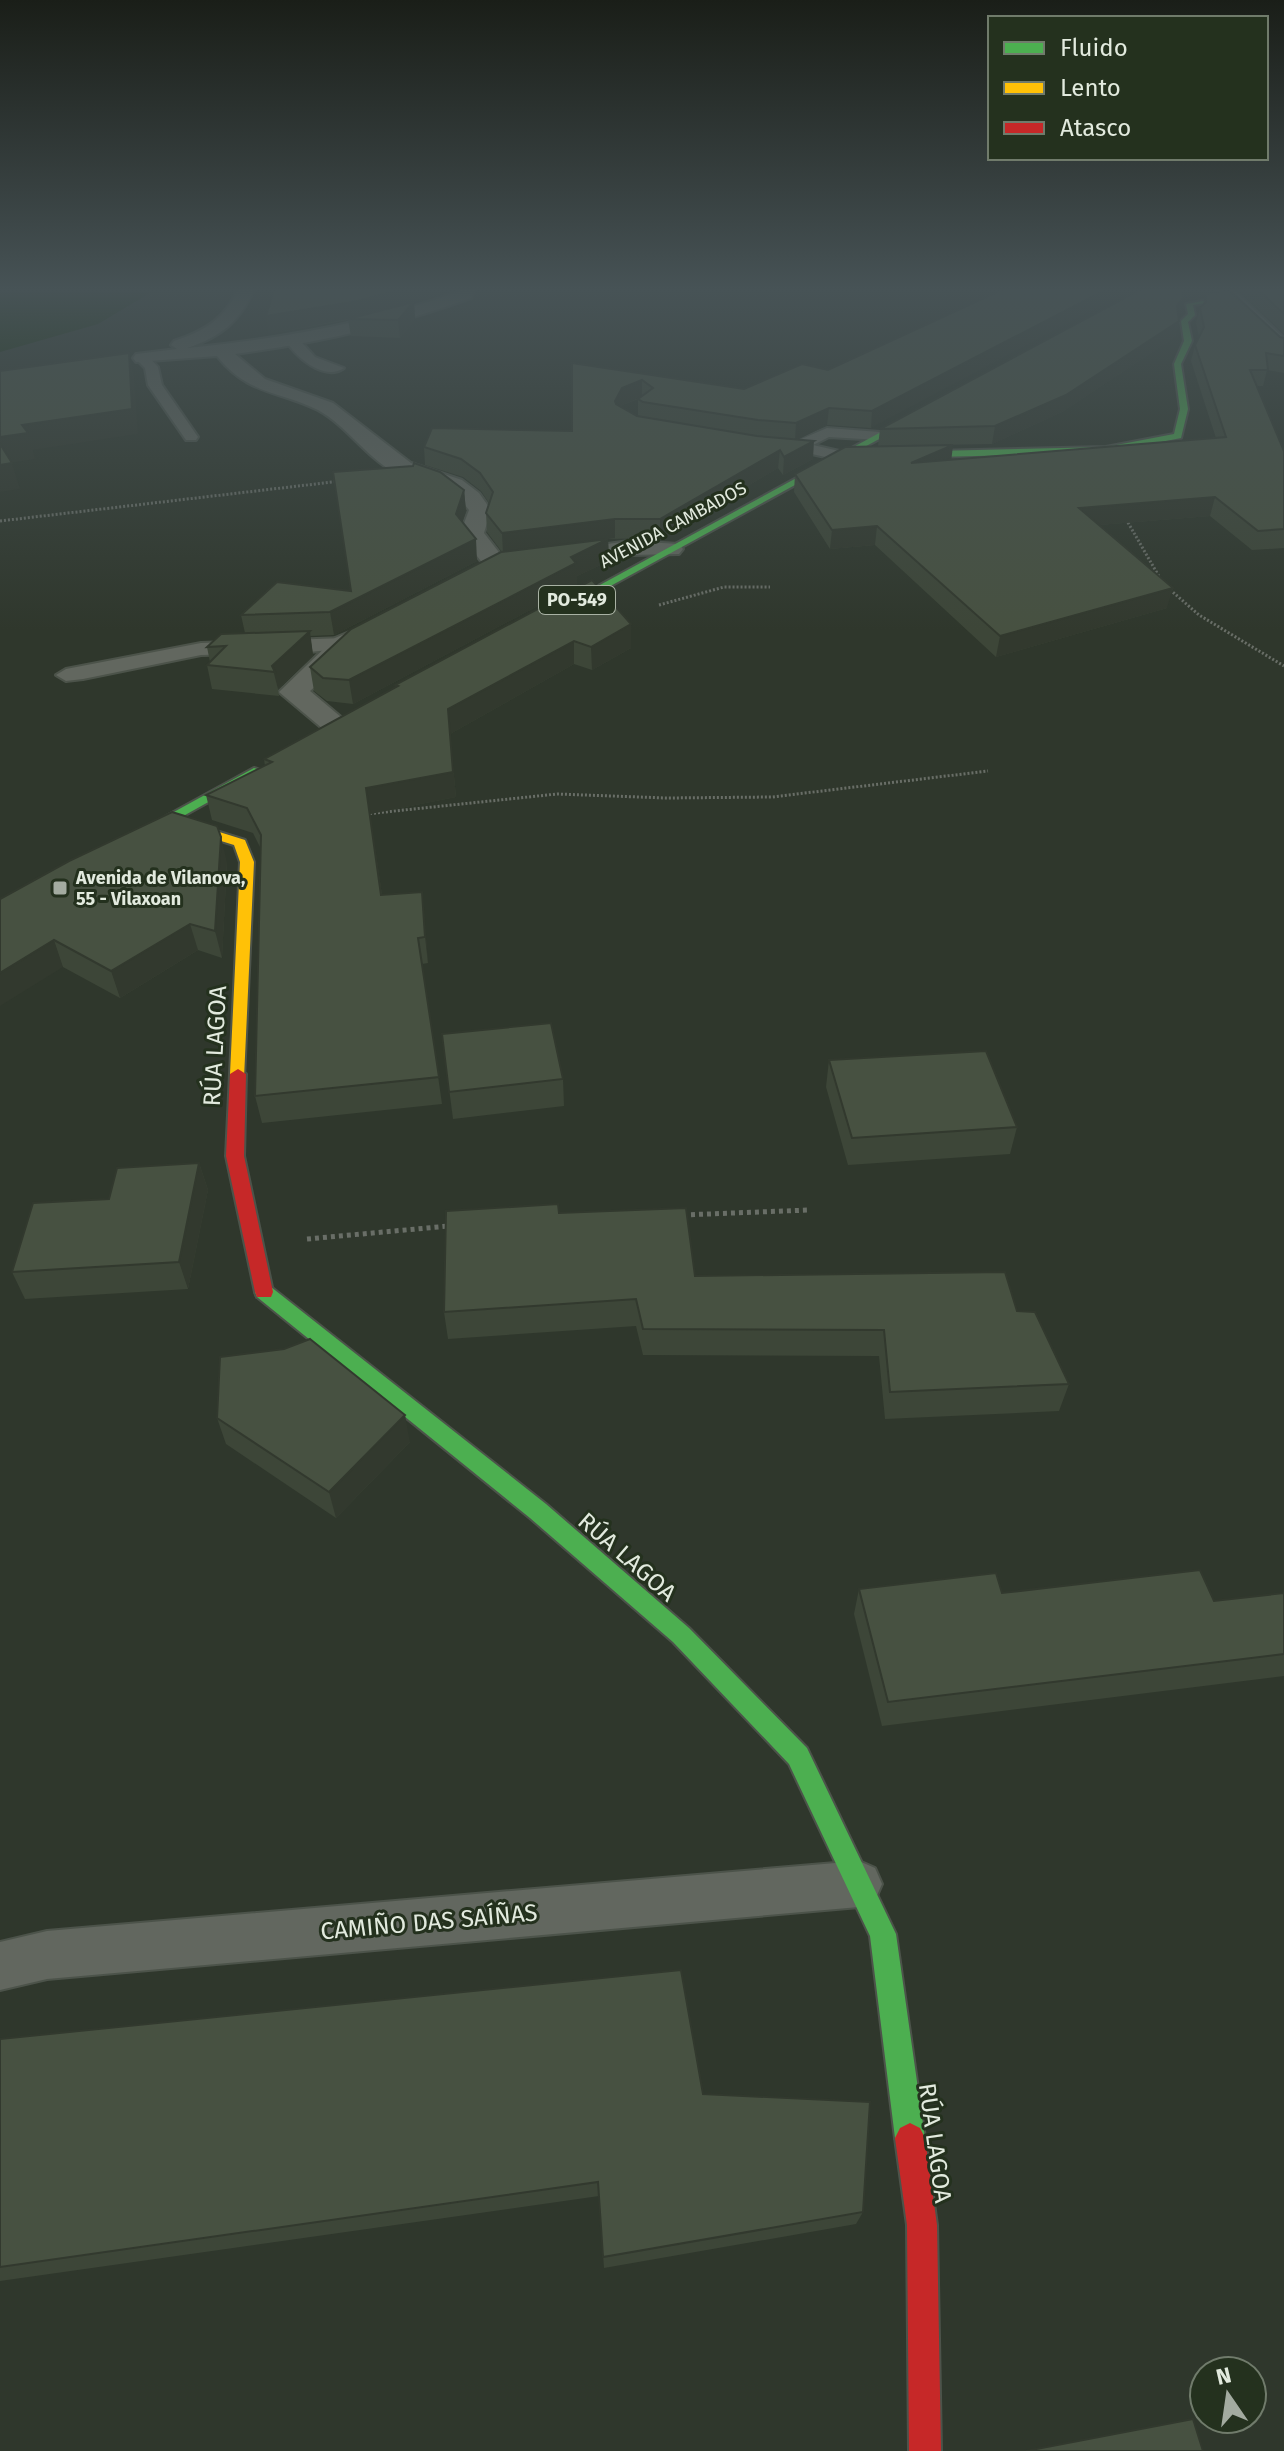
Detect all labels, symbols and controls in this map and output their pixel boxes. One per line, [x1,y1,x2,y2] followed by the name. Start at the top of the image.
[988,16,1268,160] legend
[1060,34,1128,62] text: Fluido
[1060,74,1121,102] text: Lento
[1060,114,1131,142] text: Atasco
[596,477,750,573] street label: AVENIDA CAMBADOS
[539,586,615,614] road number: PO-549
[75,867,245,910] place label: Avenida de Vilanova, 55 - Vilaxoan
[51,879,69,897] marker: Avenida de Vilanova, 55 - Vilaxoan
[197,985,232,1107] street label: RÚA LAGOA
[572,1506,683,1607] street label: RÚA LAGOA
[319,1898,539,1945] street label: CAMIÑO DAS SAÍÑAS
[913,2081,958,2205] street label: RÚA LAGOA
[1188,2355,1268,2435] north arrow
[1213,2361,1234,2391] text: N

